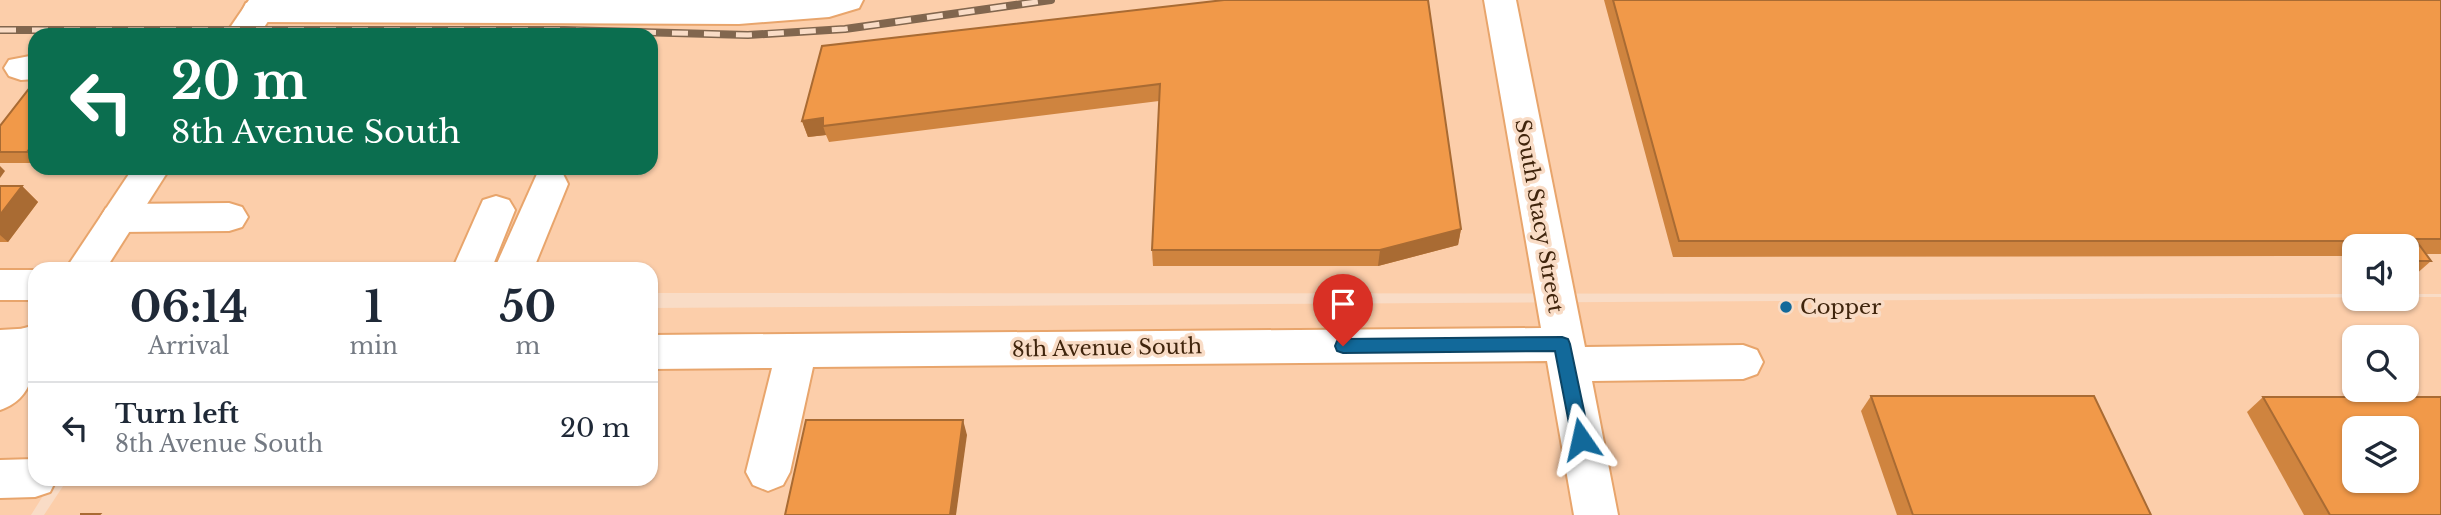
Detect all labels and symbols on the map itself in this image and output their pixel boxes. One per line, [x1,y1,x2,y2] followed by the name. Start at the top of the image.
[1509,117,1569,315] street label: South Stacy Street
[1313,274,1373,346] pin
[1800,294,1881,320] place label: Copper
[1778,299,1794,315] marker: Copper
[1012,333,1202,363] street label: 8th Avenue South
[1544,402,1618,476] position arrow

